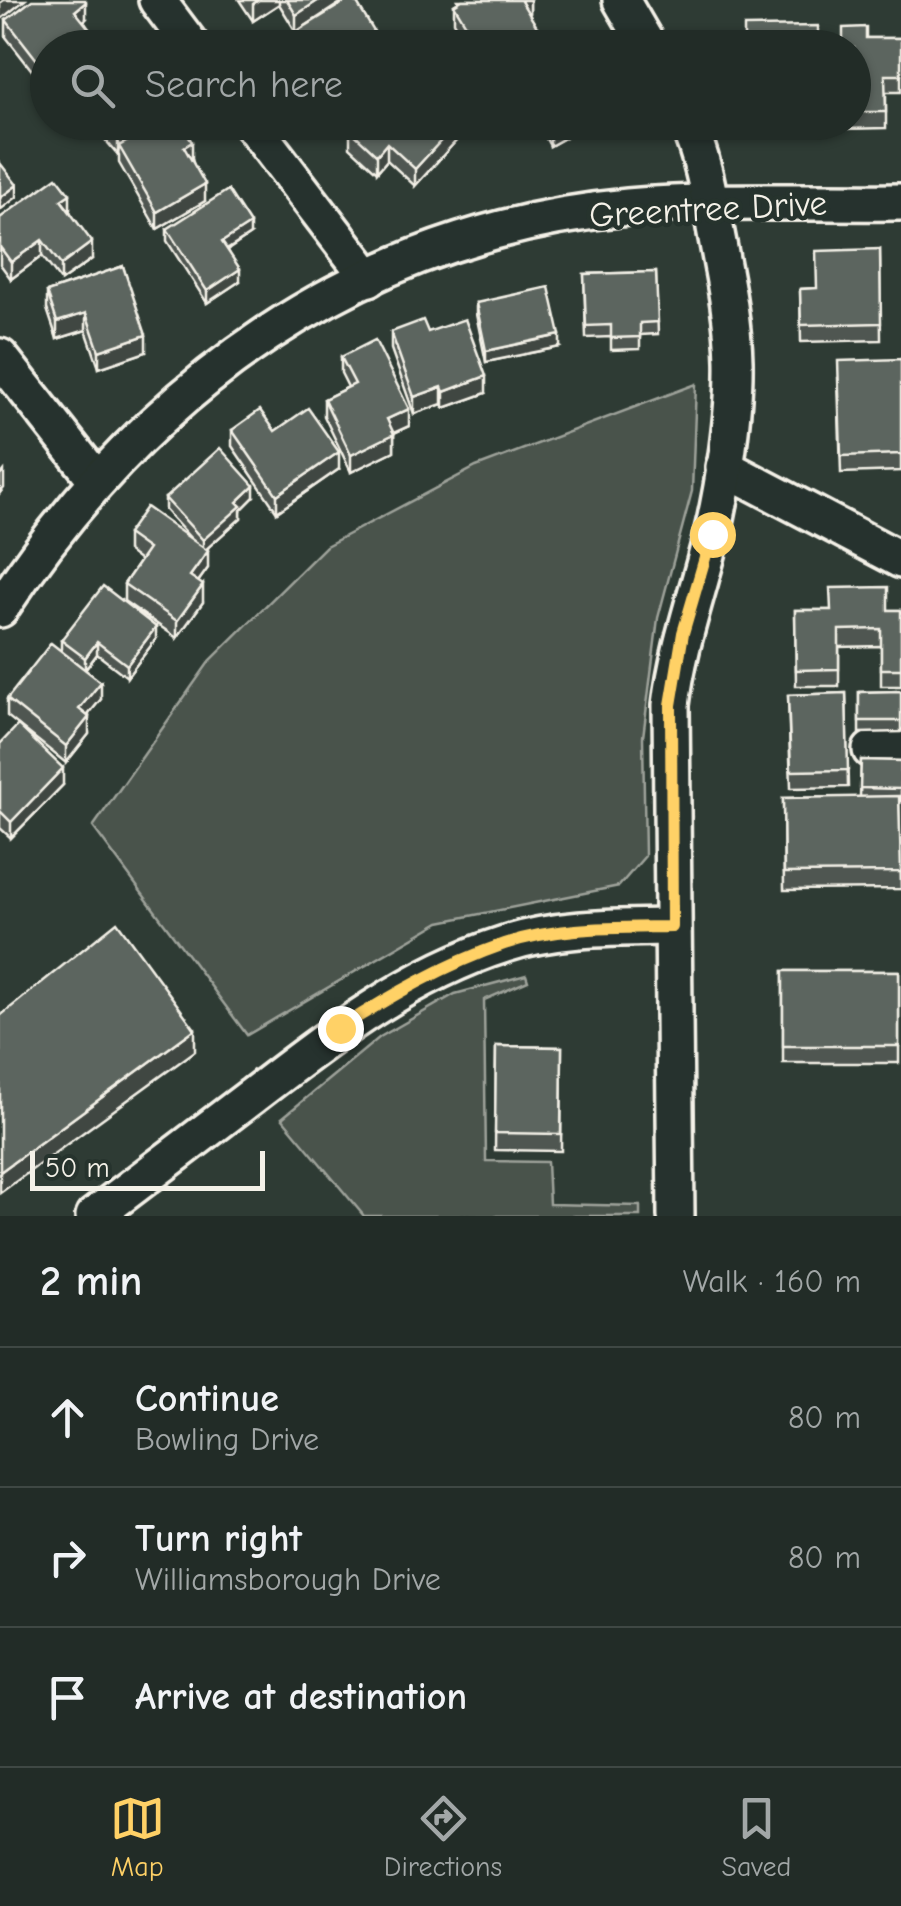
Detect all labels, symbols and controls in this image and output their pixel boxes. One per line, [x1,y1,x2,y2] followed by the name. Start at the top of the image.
[30,30,871,140] search box
[65,58,120,113] icon: search
[145,63,343,107] text: Search here
[588,182,828,236] street label: Greentree Drive
[690,512,736,558] route start
[318,1006,364,1052] route end
[30,1146,265,1190] scale bar
[45,1152,110,1184] text: 50 m
[40,1257,142,1306] text: 2 min
[683,1263,861,1300] text: Walk · 160 m
[135,1377,279,1421] text: Continue
[40,1390,95,1445] icon: ahead
[788,1399,861,1436] text: 80 m
[135,1421,319,1458] text: Bowling Drive
[135,1517,302,1561] text: Turn right
[40,1530,95,1585] icon: right
[788,1539,861,1576] text: 80 m
[135,1561,441,1598] text: Williamsborough Drive
[40,1670,95,1725] icon: arrive
[135,1675,467,1719] text: Arrive at destination
[110,1791,165,1883] tab: Map
[384,1791,502,1883] tab: Directions
[721,1791,791,1883] tab: Saved

